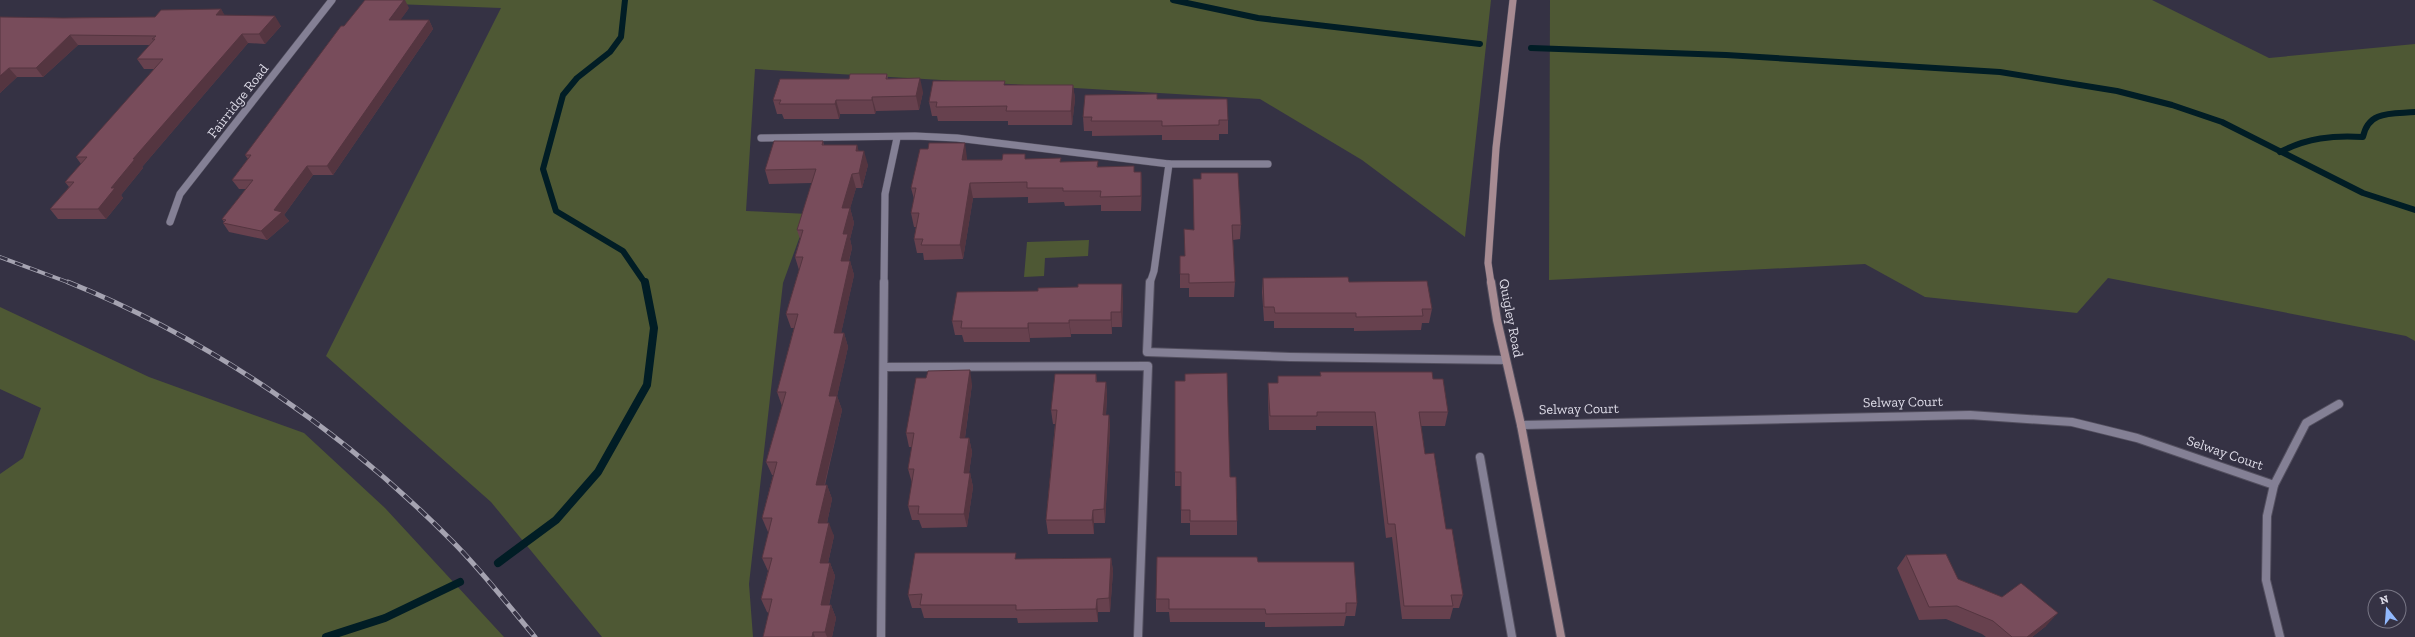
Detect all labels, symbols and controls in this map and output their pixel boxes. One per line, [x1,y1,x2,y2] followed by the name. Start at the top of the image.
[204,60,272,141] street label: Fairridge Road
[1495,277,1527,359] street label: Quigley Road
[1863,393,1944,411] street label: Selway Court
[1539,400,1620,418] street label: Selway Court
[2184,432,2266,474] street label: Selway Court
[2367,589,2407,629] north arrow
[2378,592,2391,607] text: N

